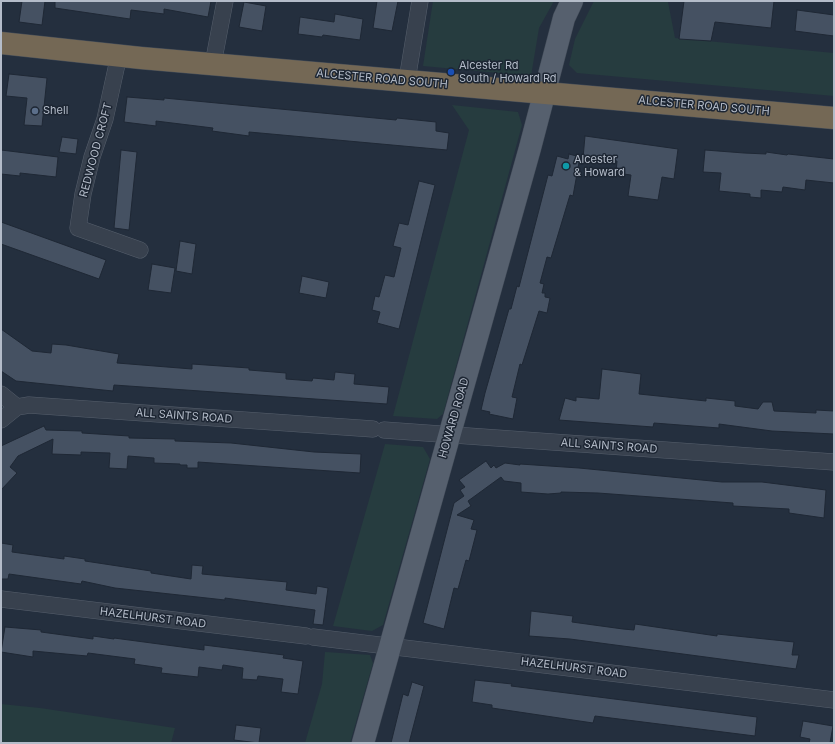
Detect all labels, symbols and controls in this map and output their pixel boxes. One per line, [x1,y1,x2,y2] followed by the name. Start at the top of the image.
[459,59,557,85] place label: Alcester Rd South / Howard Rd
[316,67,448,91] street label: ALCESTER ROAD SOUTH
[446,67,456,77] marker: Alcester Rd South / Howard Rd
[638,94,770,118] street label: ALCESTER ROAD SOUTH
[77,101,115,199] street label: REDWOOD CROFT
[43,104,68,118] place label: Shell
[30,106,40,116] marker: Shell
[574,153,625,179] place label: Alcester & Howard
[561,161,571,171] marker: Alcester & Howard
[436,376,472,460] street label: HOWARD ROAD
[135,406,233,426] street label: ALL SAINTS ROAD
[560,436,658,456] street label: ALL SAINTS ROAD
[99,605,207,631] street label: HAZELHURST ROAD
[520,655,628,681] street label: HAZELHURST ROAD

